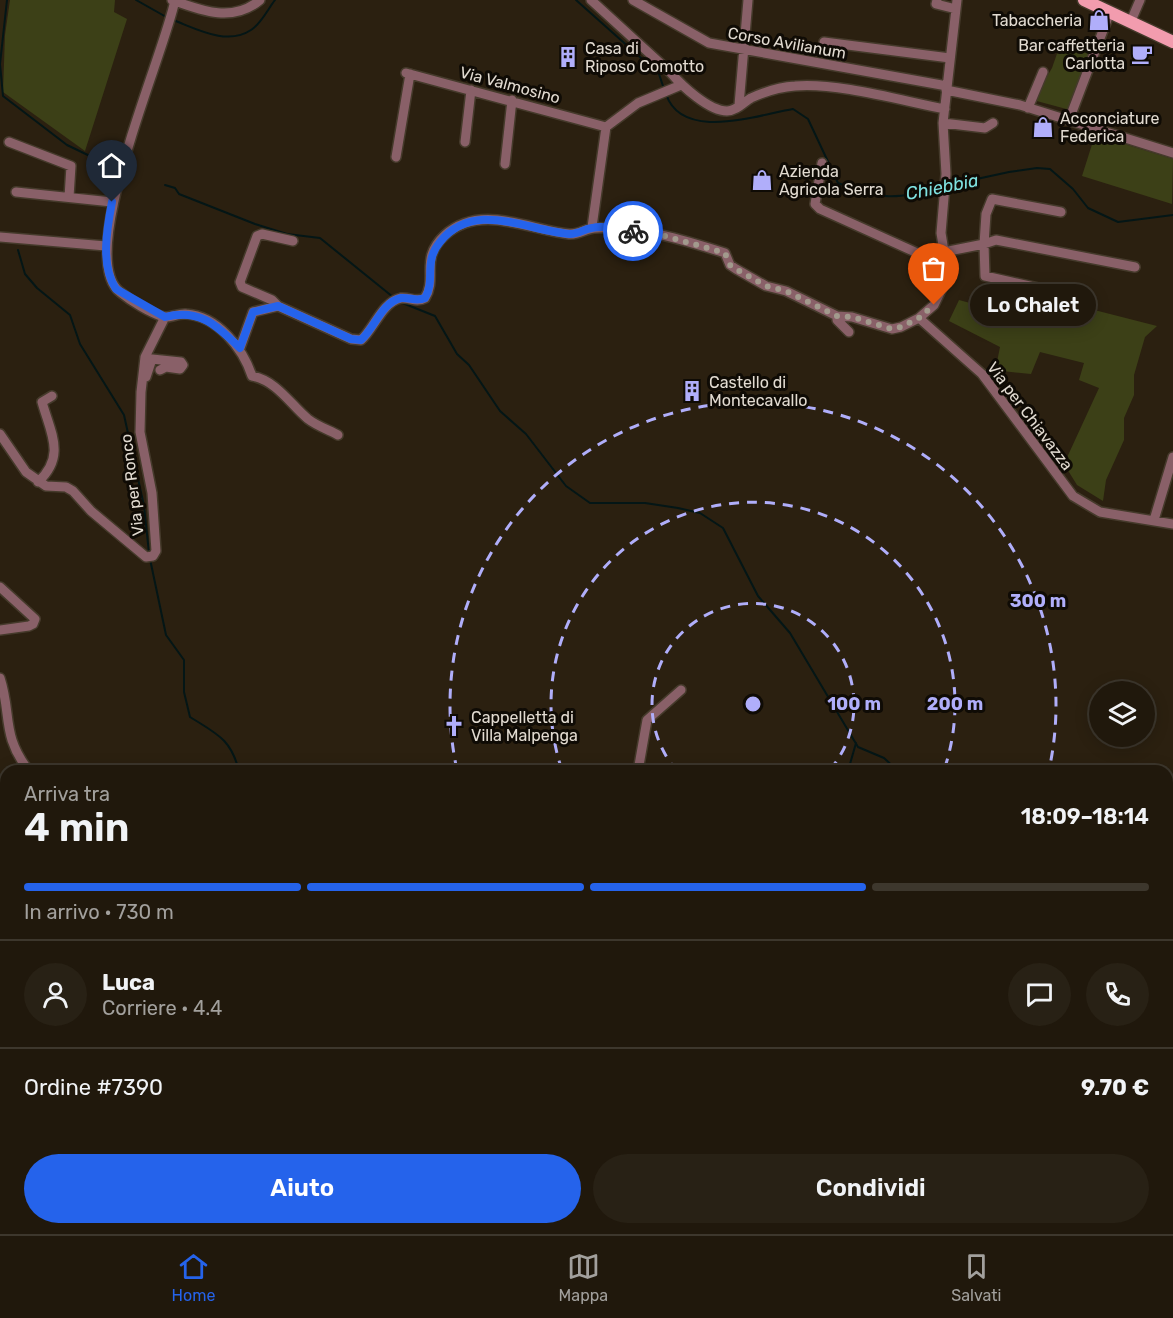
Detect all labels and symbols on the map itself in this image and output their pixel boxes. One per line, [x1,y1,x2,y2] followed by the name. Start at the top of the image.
[1087,8,1111,32] shop icon: Tabaccheria
[992,11,1082,30] place label: Tabaccheria
[726,23,848,63] street label: Corso Avilianum
[1018,36,1125,73] place label: Bar caffetteria Carlotta
[585,39,704,76] place label: Casa di Riposo Comotto
[1130,42,1154,66] cafe icon: Bar caffetteria Carlotta
[556,45,580,69] building icon: Casa di Riposo Comotto
[458,62,562,108] street label: Via Valmosino
[1060,109,1159,146] place label: Acconciature Federica
[1031,115,1055,139] shop icon: Acconciature Federica
[86,140,137,202] pin
[779,162,884,199] place label: Azienda Agricola Serra
[750,168,774,192] shop icon: Azienda Agricola Serra
[904,169,981,205] water label: Chiebbia
[603,201,663,261] courier
[908,243,959,305] pin
[970,284,1096,326] callout: Lo Chalet
[983,358,1077,474] street label: Via per Chiavazza
[709,373,808,410] place label: Castello di Montecavallo
[680,379,704,403] building icon: Castello di Montecavallo
[116,433,148,537] street label: Via per Ronco
[1010,590,1066,612] text: 300 m
[827,693,881,715] text: 100 m
[927,693,983,715] text: 200 m
[743,694,763,714] centre of rings
[471,708,578,745] place label: Cappelletta di Villa Malpenga
[442,714,466,738] church icon: Cappelletta di Villa Malpenga

